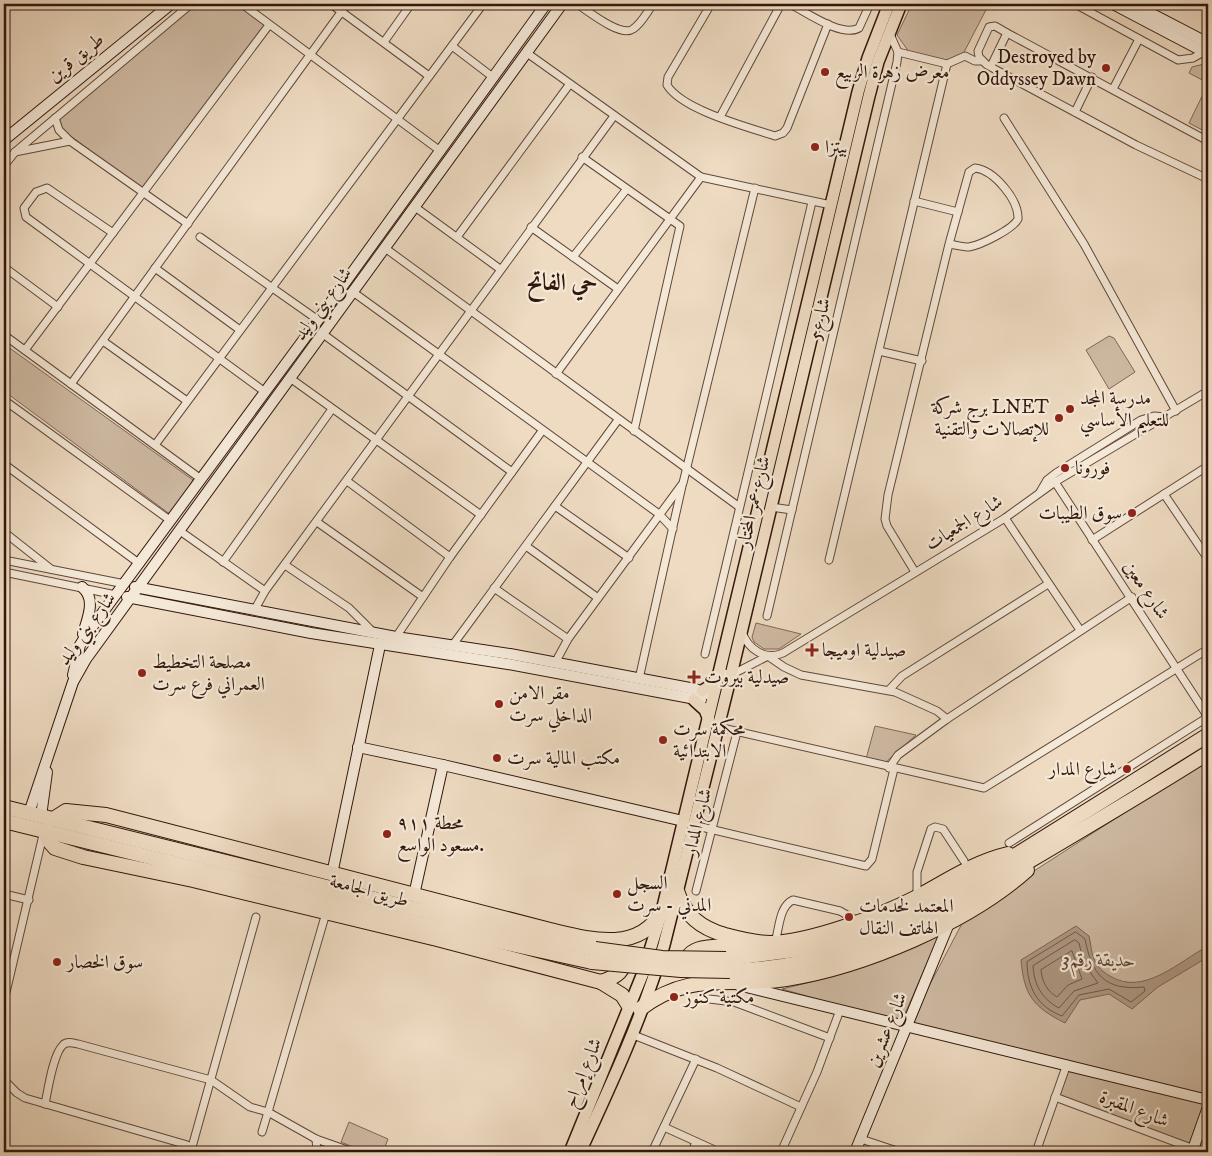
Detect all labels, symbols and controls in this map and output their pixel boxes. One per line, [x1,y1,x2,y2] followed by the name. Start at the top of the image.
[43,28,109,88] street label: طريق قرين
[977,46,1097,91] place label: Destroyed by Oddyssey Dawn
[835,61,949,89] place label: معرض زهرة الربيع
[1100,62,1112,74] marker: Destroyed by Oddyssey Dawn
[819,66,831,78] marker: معرض زهرة الربيع
[825,136,847,159] place label: بيتزا
[809,141,821,153] marker: بيتزا
[289,263,361,348] street label: شارع بني وليد
[527,268,597,302] district label: حي الفاتح
[804,296,839,343] street label: شارع5
[1080,387,1169,439] place label: مدرسة المجد للتعليم الأساسي
[930,395,1050,443] place label: برج شركة LNET للإتصالات والتقنية
[1064,403,1076,415] marker: مدرسة المجد للتعليم الأساسي
[1053,412,1065,424] marker: برج شركة LNET للإتصالات والتقنية
[732,454,779,553] street label: شارع عمر المختار
[1075,457,1110,480] place label: فورونا
[1059,462,1071,474] marker: فورونا
[921,490,1009,558] street label: شارع الجمعيات
[1038,502,1122,525] place label: سوق الطيبات
[1126,507,1138,519] marker: سوق الطيبات
[1116,556,1174,625] street label: شارع معين
[53,588,125,673] street label: شارع بني وليد
[822,639,906,662] place label: صيدلية اوميجا
[806,644,818,656] marker: صيدلية اوميجا
[152,651,265,699] place label: مصلحة التخطيط العمراني فرع سرت
[704,666,789,689] place label: صيدلية بيروت
[136,667,148,679] marker: مصلحة التخطيط العمراني فرع سرت
[688,671,700,683] marker: صيدلية بيروت
[509,682,592,733] place label: مقر الامن الداخلي سرت
[493,698,505,710] marker: مقر الامن الداخلي سرت
[673,718,746,763] place label: محكمة سرت الابتدائية
[657,734,669,746] marker: محكمة سرت الابتدائية
[507,747,620,770] place label: مكتب المالية سرت
[491,752,503,764] marker: مكتب المالية سرت
[1046,758,1117,784] place label: شارع المدار
[1121,763,1133,775] marker: شارع المدار
[678,786,720,861] street label: شارع المدار
[397,812,484,862] place label: محطة ٩١١ مسعود الواسع.
[381,828,393,840] marker: محطة ٩١١ مسعود الواسع.
[327,869,411,913] street label: طريق الجامعة
[627,872,711,920] place label: السجل المدني - سرت
[611,888,623,900] marker: السجل المدني - سرت
[859,895,954,940] place label: المعتمد لخدمات الهاتف النقال
[843,911,855,923] marker: المعتمد لخدمات الهاتف النقال
[1062,949,1135,978] park label: حديقة رقم3
[65,951,143,974] place label: سوق الخصار
[51,956,63,968] marker: سوق الخصار
[682,986,754,1009] place label: مكتية كنوز
[862,989,915,1072] street label: شارع عشرين
[668,991,680,1003] marker: مكتية كنوز
[559,1035,612,1113] street label: شارع إمراح
[1095,1085,1172,1136] street label: شارع المقبرة

